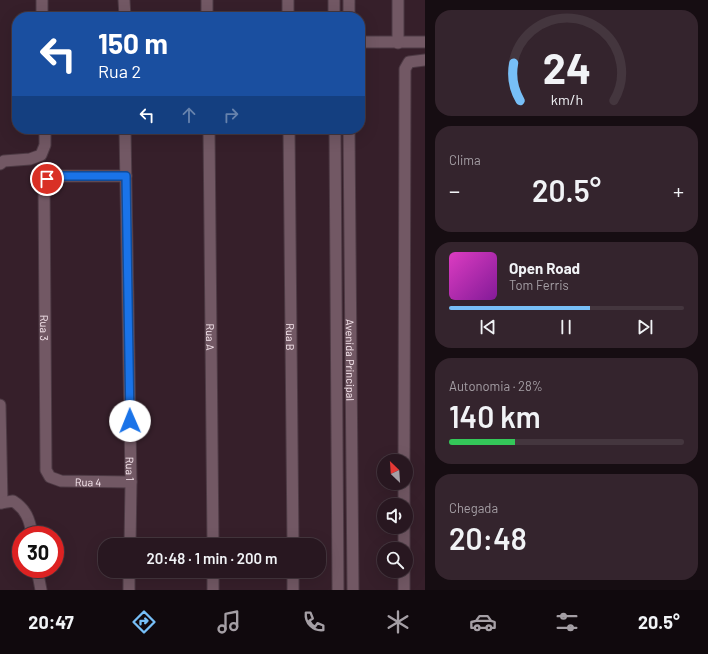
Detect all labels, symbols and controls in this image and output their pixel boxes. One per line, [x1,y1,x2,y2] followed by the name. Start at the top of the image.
[98,26,168,60] text: 150 m
[32,28,84,80] icon: left
[542,42,591,92] text: 24
[98,60,141,82] text: Rua 2
[550,91,583,108] text: km/h
[136,104,158,126] icon: left
[178,104,200,126] icon: ahead
[220,104,242,126] icon: right
[449,152,481,168] text: Clima
[30,162,64,196] pin
[36,168,58,190] icon: arrive
[532,172,601,208] text: 20.5°
[449,177,460,203] text: −
[673,177,684,203] text: +
[509,259,580,277] text: Open Road
[509,277,569,293] text: Tom Ferris
[38,315,52,341] street label: Rua 3
[477,316,499,338] icon: previous
[555,316,577,338] icon: pause
[634,316,656,338] icon: next
[344,319,358,401] street label: Avenida Principal
[204,323,218,351] street label: Rua A
[284,323,298,351] street label: Rua B
[449,378,543,394] text: Autonomia · 28%
[449,398,541,434] text: 140 km
[109,400,151,442] position arrow
[377,454,413,490] north arrow
[377,454,413,578] map controls
[124,457,137,481] street label: Rua 1
[75,475,101,488] street label: Rua 4
[377,498,413,534] button: sound
[449,500,498,516] text: Chegada
[449,520,527,556] text: 20:48
[12,526,64,578] speed limit sign: 30
[377,542,413,578] button: search
[146,549,278,567] text: 20:48 · 1 min · 200 m
[130,608,158,636] icon: directions
[215,608,243,636] icon: music
[300,608,328,636] icon: phone
[384,608,412,636] icon: climate
[469,608,497,636] icon: car
[553,608,581,636] icon: filters
[28,611,74,633] text: 20:47
[638,611,680,633] text: 20.5°

